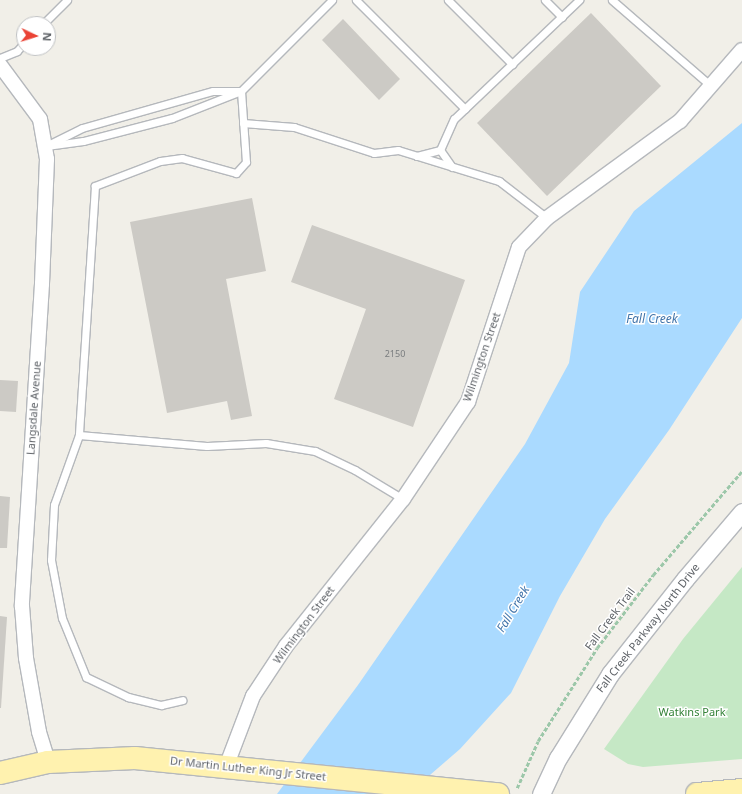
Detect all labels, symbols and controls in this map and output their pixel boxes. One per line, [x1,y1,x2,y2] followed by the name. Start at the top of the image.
[16,16,56,56] north arrow
[40,32,55,42] text: N
[461,311,503,403] street label: Wilmington Street
[626,312,678,326] water label: Fall Creek
[385,349,405,359] house number: 2150
[24,361,44,455] street label: Langsdale Avenue
[594,561,702,695] street label: Fall Creek Parkway North Drive
[494,583,532,635] water label: Fall Creek
[271,584,337,666] street label: Wilmington Street
[582,585,638,653] street label: Fall Creek Trail
[658,705,726,719] park label: Watkins Park
[169,754,327,784] street label: Dr Martin Luther King Jr Street

